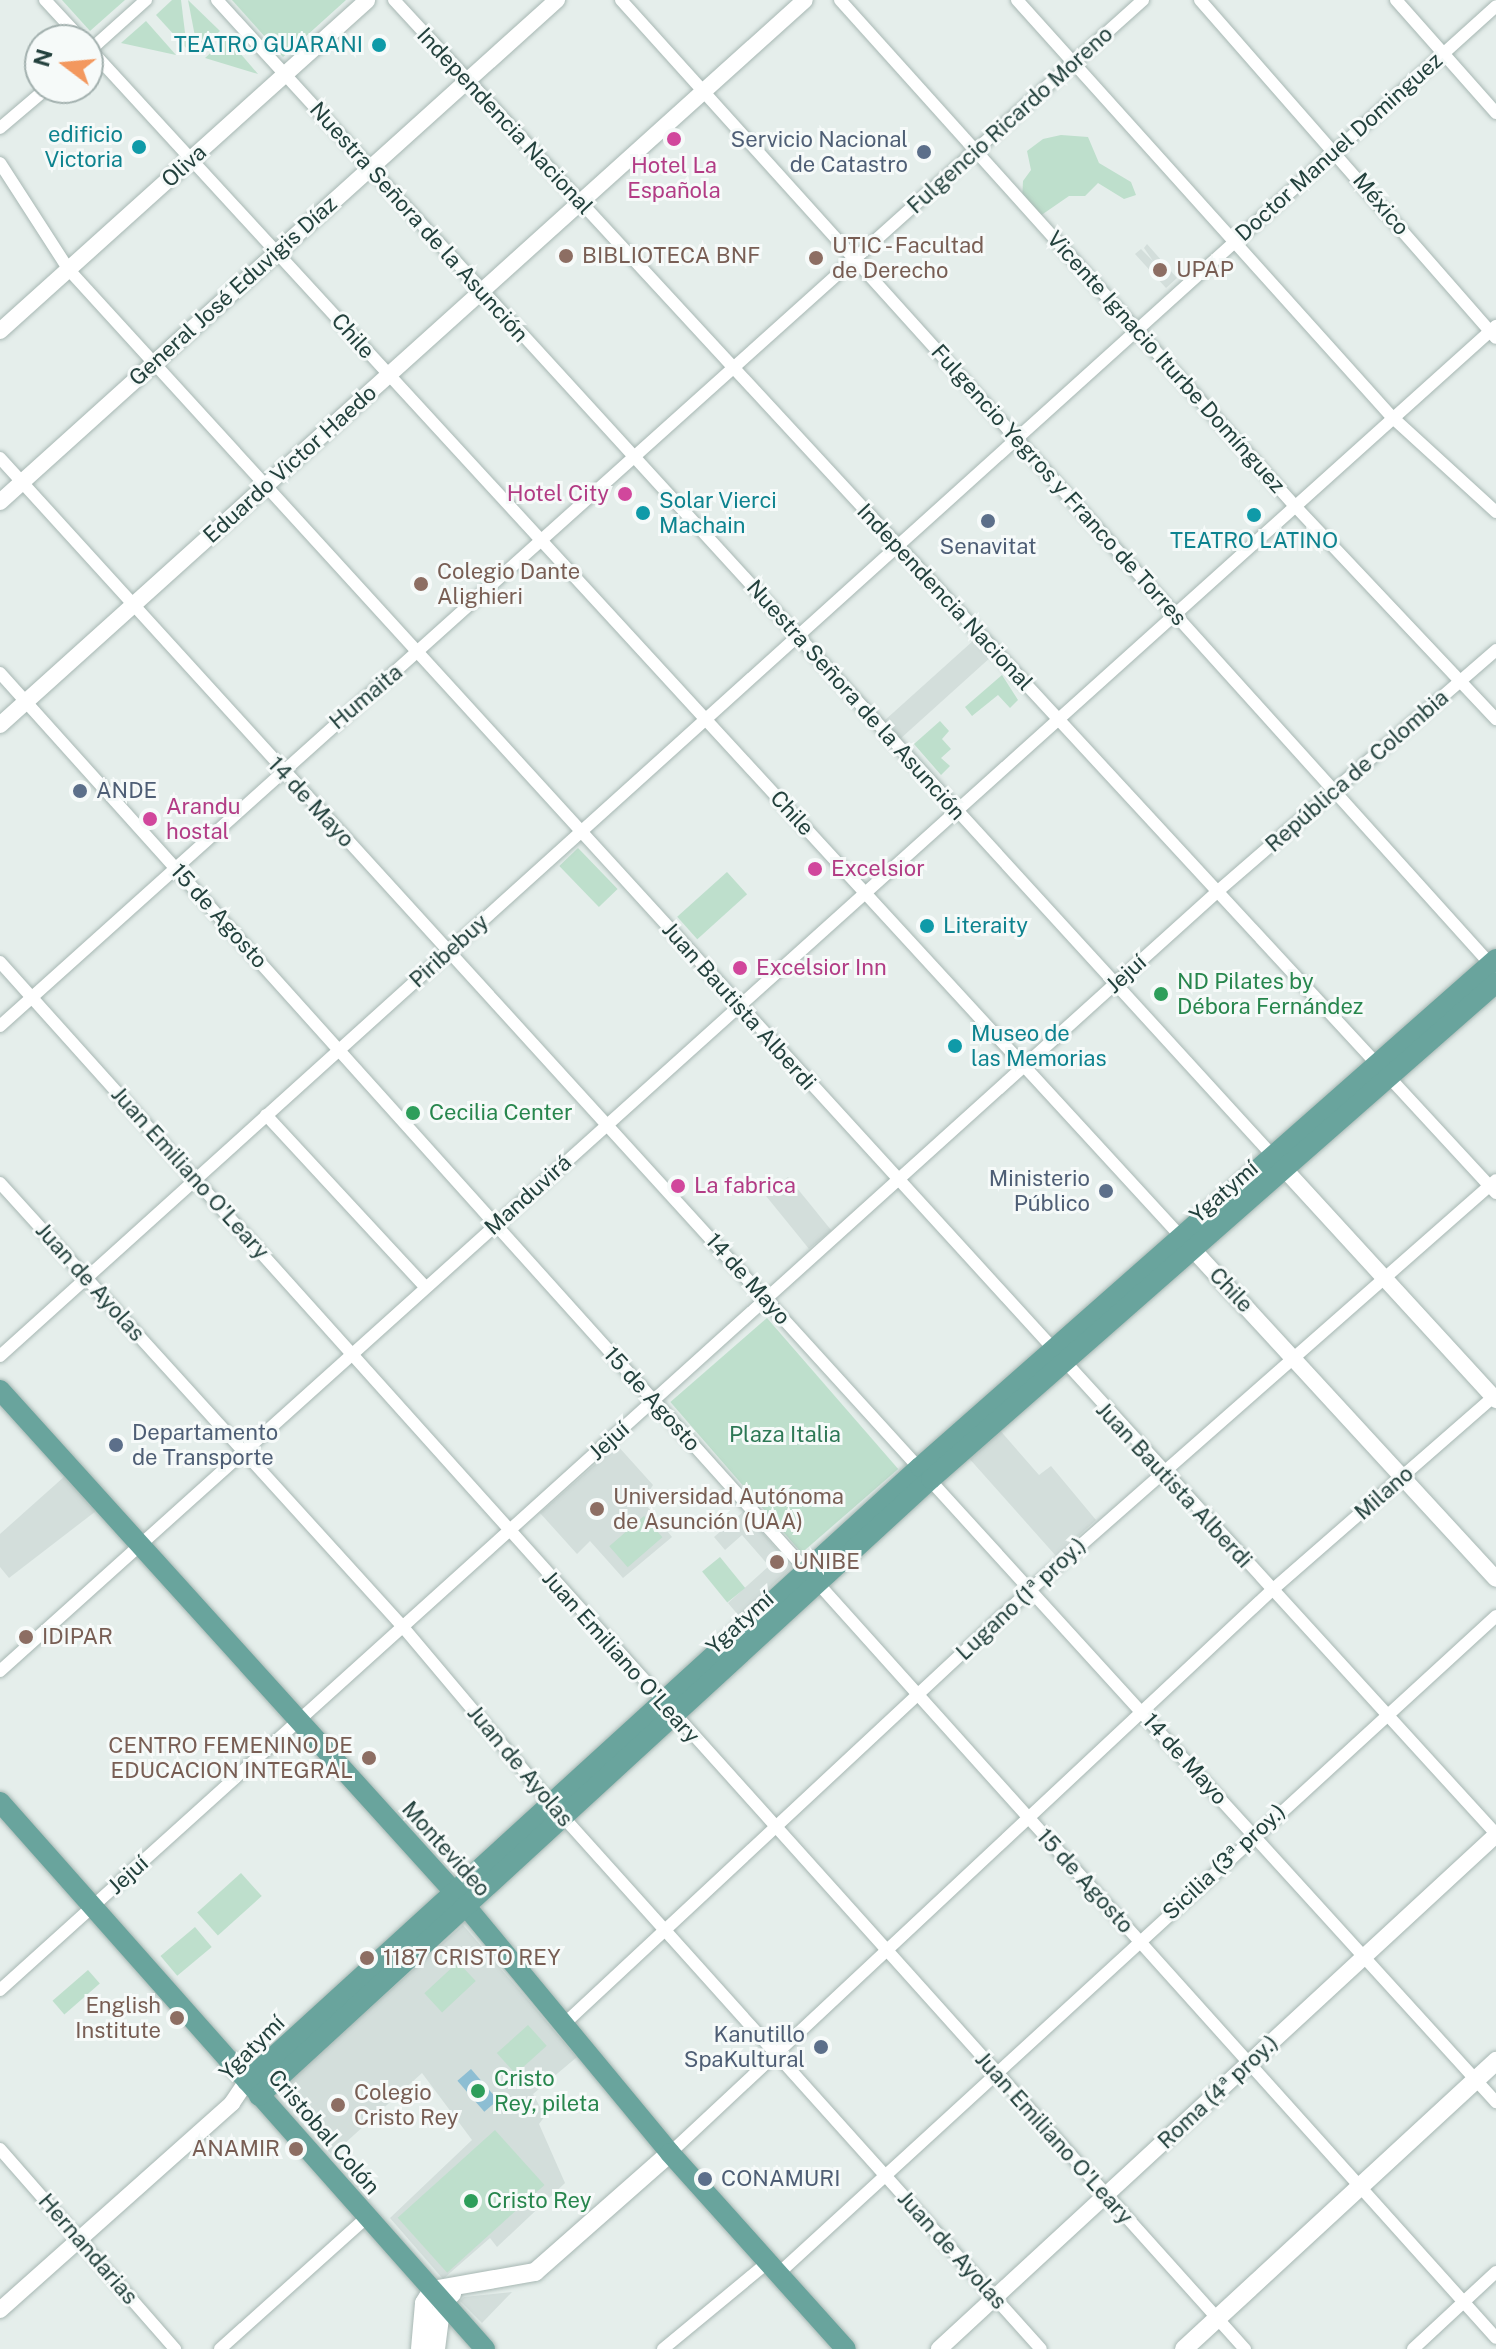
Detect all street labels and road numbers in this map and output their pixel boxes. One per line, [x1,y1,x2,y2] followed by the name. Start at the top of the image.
[902,21,1118,219] street label: Fulgencio Ricardo Moreno
[412,22,598,220] street label: Independencia Nacional
[1230,47,1448,247] street label: Doctor Manuel Dominguez
[304,96,534,348] street label: Nuestra Señora de la Asunción
[156,139,212,193] street label: Oliva
[1347,167,1415,241] street label: México
[124,191,342,391] street label: General José Eduvigis Díaz
[1041,226,1291,498] street label: Vicente Ignacio Iturbe Domínguez
[326,308,380,364] street label: Chile
[925,339,1193,631] street label: Fulgencio Yegros y Franco de Torres
[198,379,382,549] street label: Eduardo Victor Haedo
[852,498,1038,696] street label: Independencia Nacional
[741,574,971,826] street label: Nuestra Señora de la Asunción
[324,659,408,735] street label: Humaita
[1260,684,1454,858] street label: República de Colombia
[262,751,360,853] street label: 14 de Mayo
[765,785,819,841] street label: Chile
[165,858,273,974] street label: 15 de Agosto
[404,909,494,993] street label: Piribebuy
[657,917,821,1095] street label: Juan Bautista Alberdi
[1100,949,1152,999] street label: Jejuí
[106,1081,274,1265] street label: Juan Emiliano O'Leary
[479,1149,577,1241] street label: Manduvirá
[1185,1155,1263,1229] street label: Ygatymí
[30,1217,150,1347] street label: Juan de Ayolas
[700,1228,796,1330] street label: 14 de Mayo
[1204,1262,1258,1318] street label: Chile
[598,1341,706,1457] street label: 15 de Agosto
[1090,1397,1258,1573] street label: Juan Bautista Alberdi
[583,1416,635,1466] street label: Jejuí
[1349,1460,1419,1526] street label: Milano
[951,1532,1091,1666] street label: Lugano (1ª proy.)
[537,1565,705,1749] street label: Juan Emiliano O'Leary
[701,1586,779,1660] street label: Ygatymí
[462,1700,578,1832] street label: Juan de Ayolas
[1137,1708,1233,1810] street label: 14 de Mayo
[396,1796,496,1902] street label: Montevideo
[1157,1798,1291,1926] street label: Sicilia (3ª proy.)
[1031,1823,1139,1939] street label: 15 de Agosto
[102,1850,154,1900] street label: Jejuí
[214,2010,290,2086] street label: Ygatymí
[1152,2030,1284,2154] street label: Roma (4ª proy.)
[970,2046,1138,2230] street label: Juan Emiliano O'Leary
[263,2064,385,2200] street label: Cristobal Colón
[892,2185,1012,2315] street label: Juan de Ayolas
[33,2188,143,2310] street label: Hernandarias

